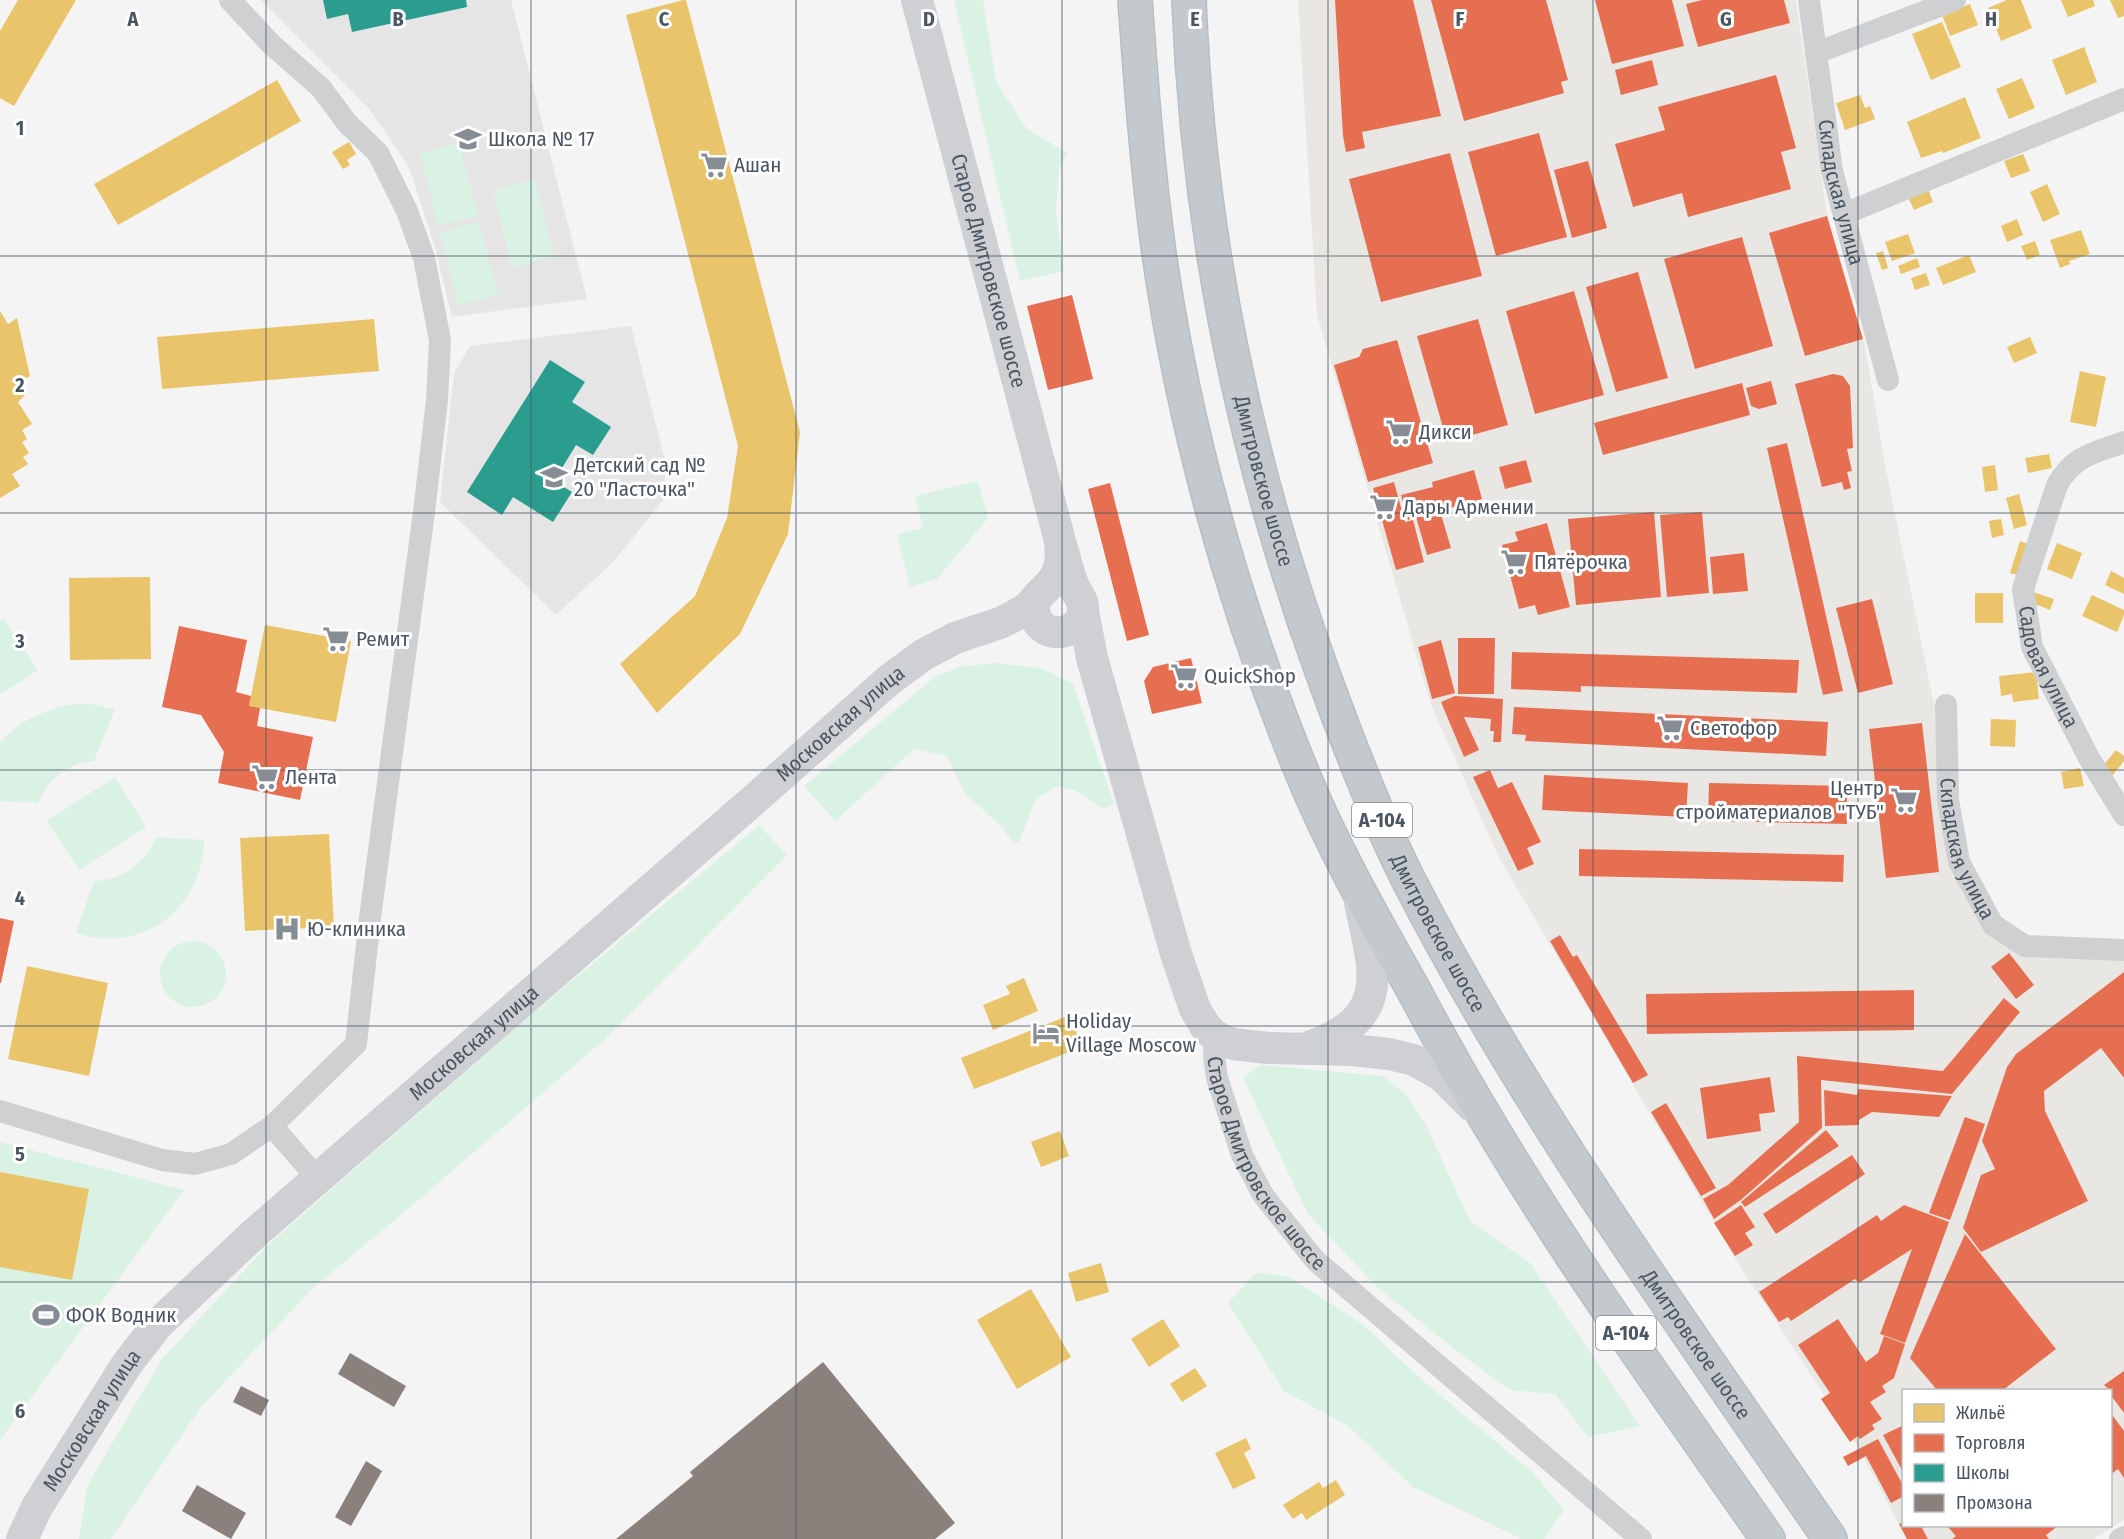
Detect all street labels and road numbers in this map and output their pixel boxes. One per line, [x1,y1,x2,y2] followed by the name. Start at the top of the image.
[1812,118,1870,268] street label: Складская улица
[945,151,1032,391] street label: Старое Дмитровское шоссе
[1228,392,1299,570] street label: Дмитровское шоссе
[2013,604,2084,732] street label: Садовая улица
[771,660,910,787] street label: Московская улица
[1935,777,2001,924] street label: Складская улица
[1352,803,1412,837] road number: А-104
[1385,849,1491,1017] street label: Дмитровское шоссе
[404,980,544,1106] street label: Московская улица
[1201,1055,1331,1276] street label: Старое Дмитровское шоссе
[1635,1264,1757,1425] street label: Дмитровское шоссе
[1596,1316,1656,1350] road number: А-104
[37,1344,147,1496] street label: Московская улица

